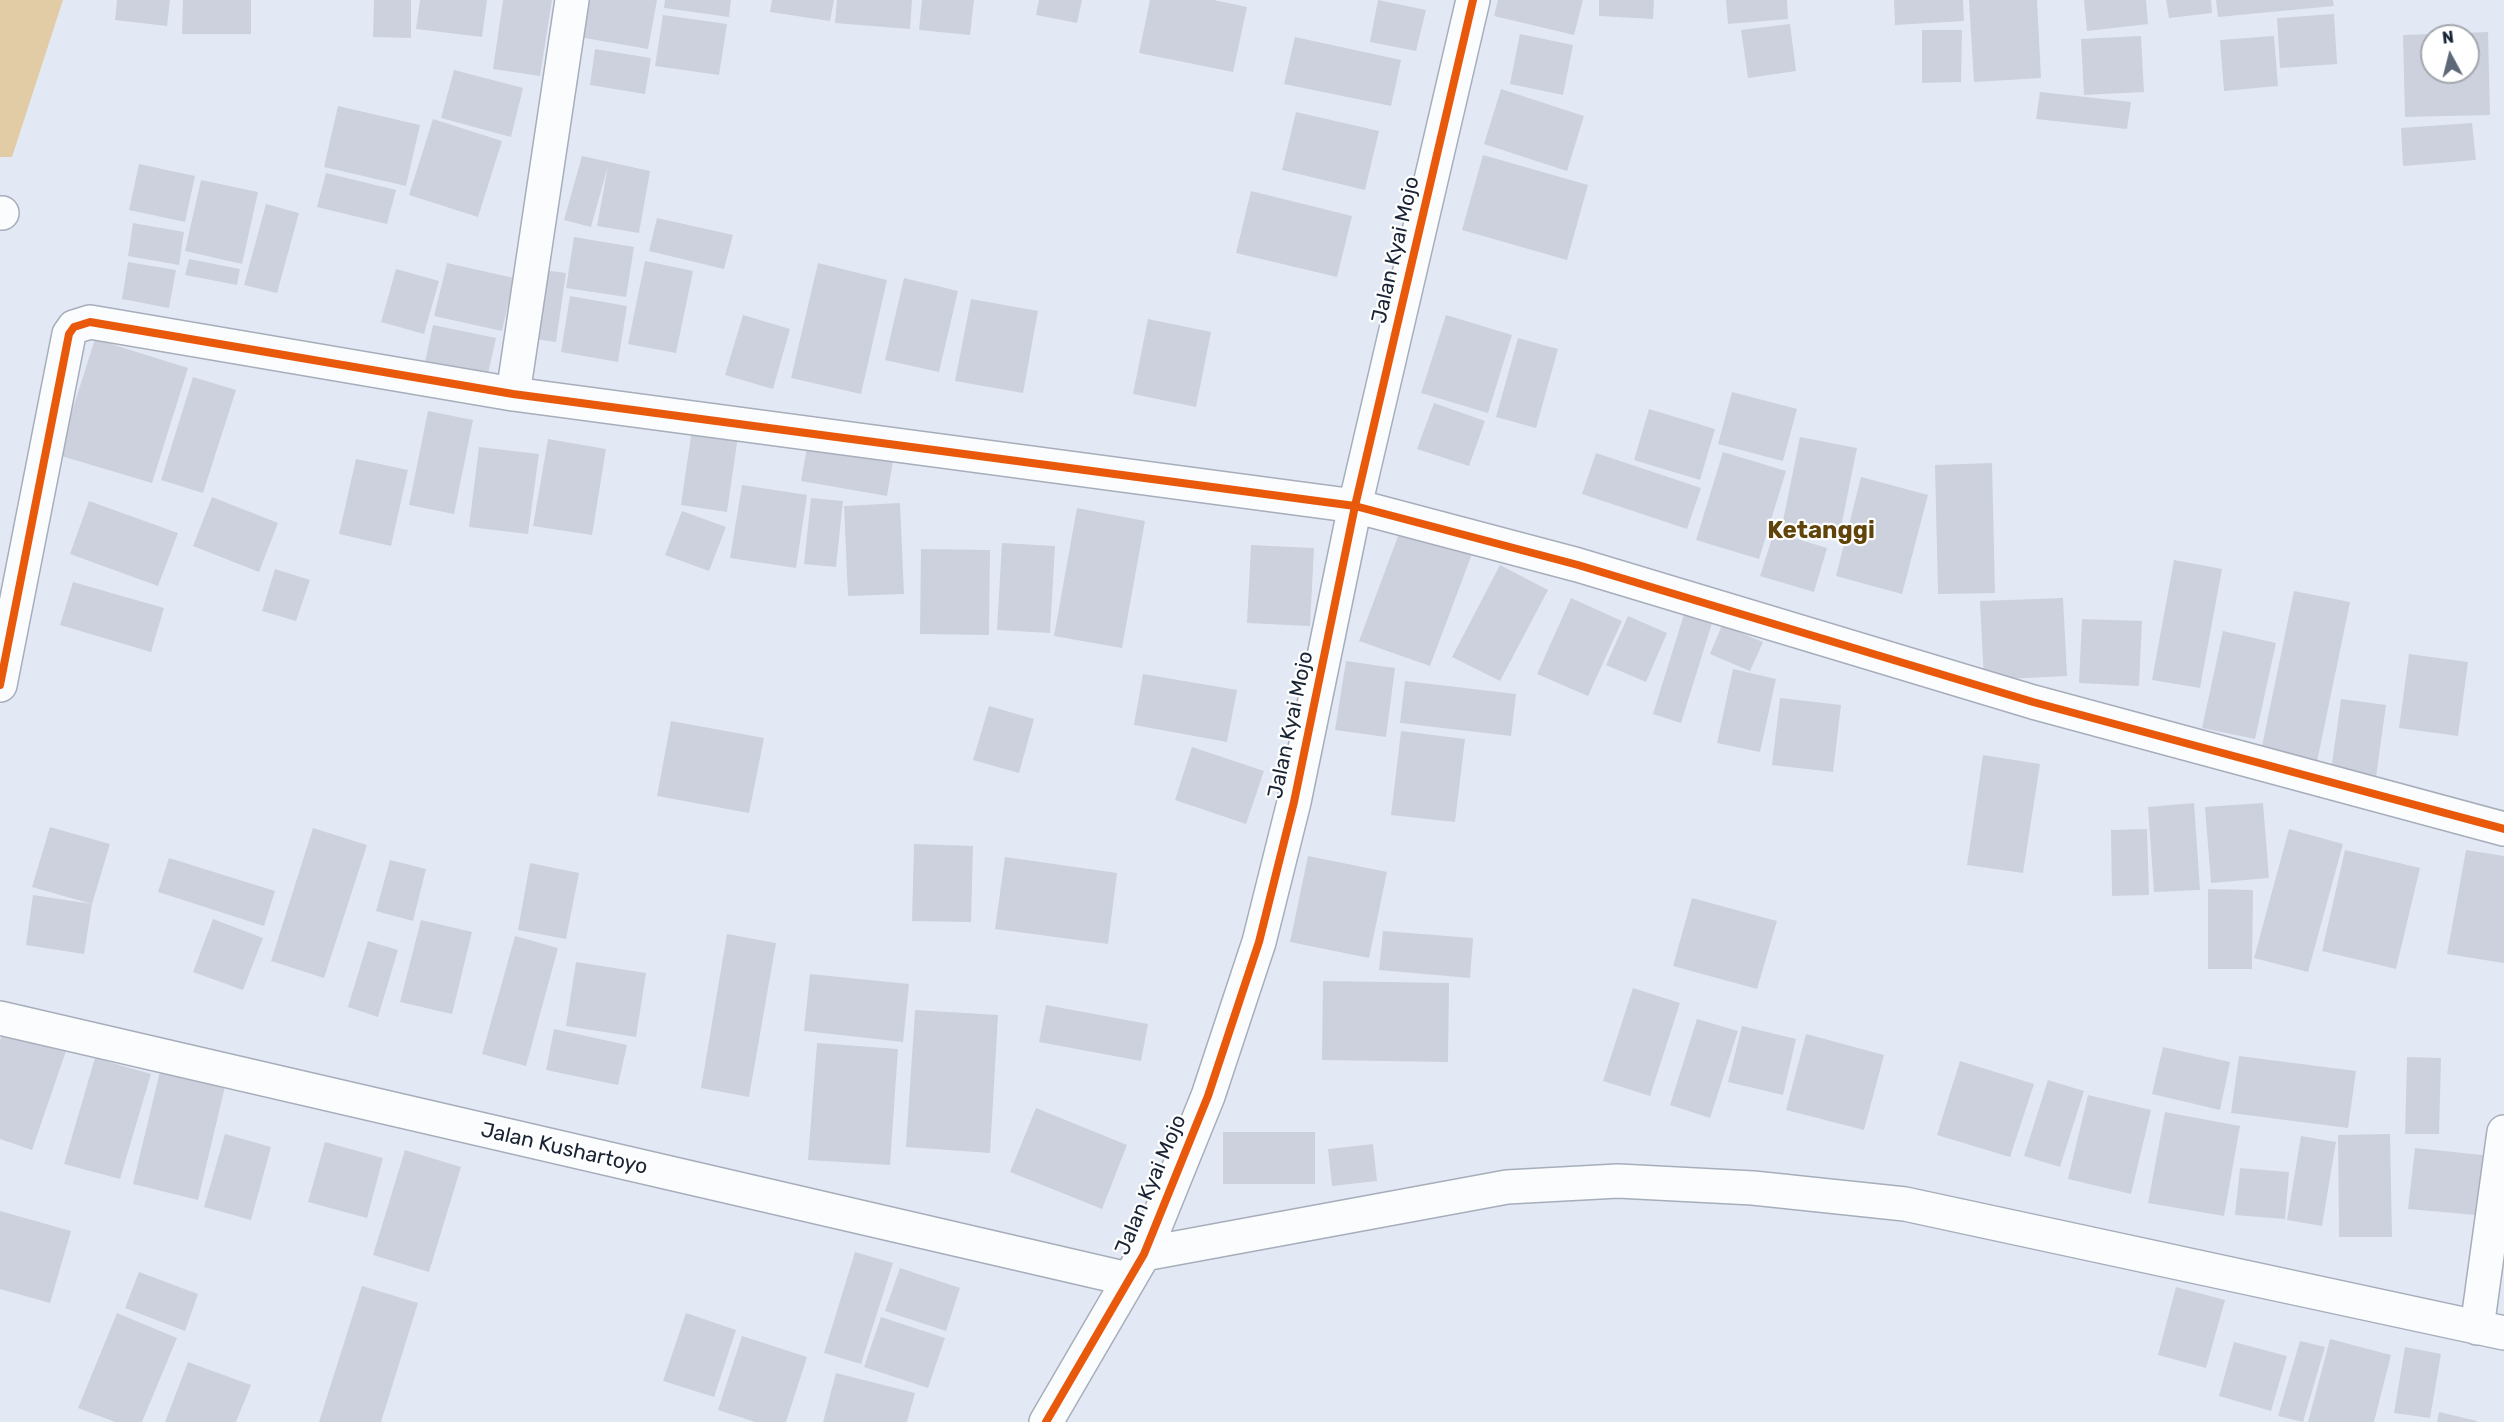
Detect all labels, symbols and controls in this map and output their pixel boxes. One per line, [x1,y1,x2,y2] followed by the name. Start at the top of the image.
[2420,24,2480,84] north arrow
[2441,27,2455,48] text: N
[1367,174,1425,326] street label: Jalan Kyai Mojo
[1767,517,1875,545] district label: Ketanggi
[1263,649,1319,801] street label: Jalan Kyai Mojo
[1110,1111,1192,1259] street label: Jalan Kyai Mojo
[478,1118,650,1180] street label: Jalan Kushartoyo

